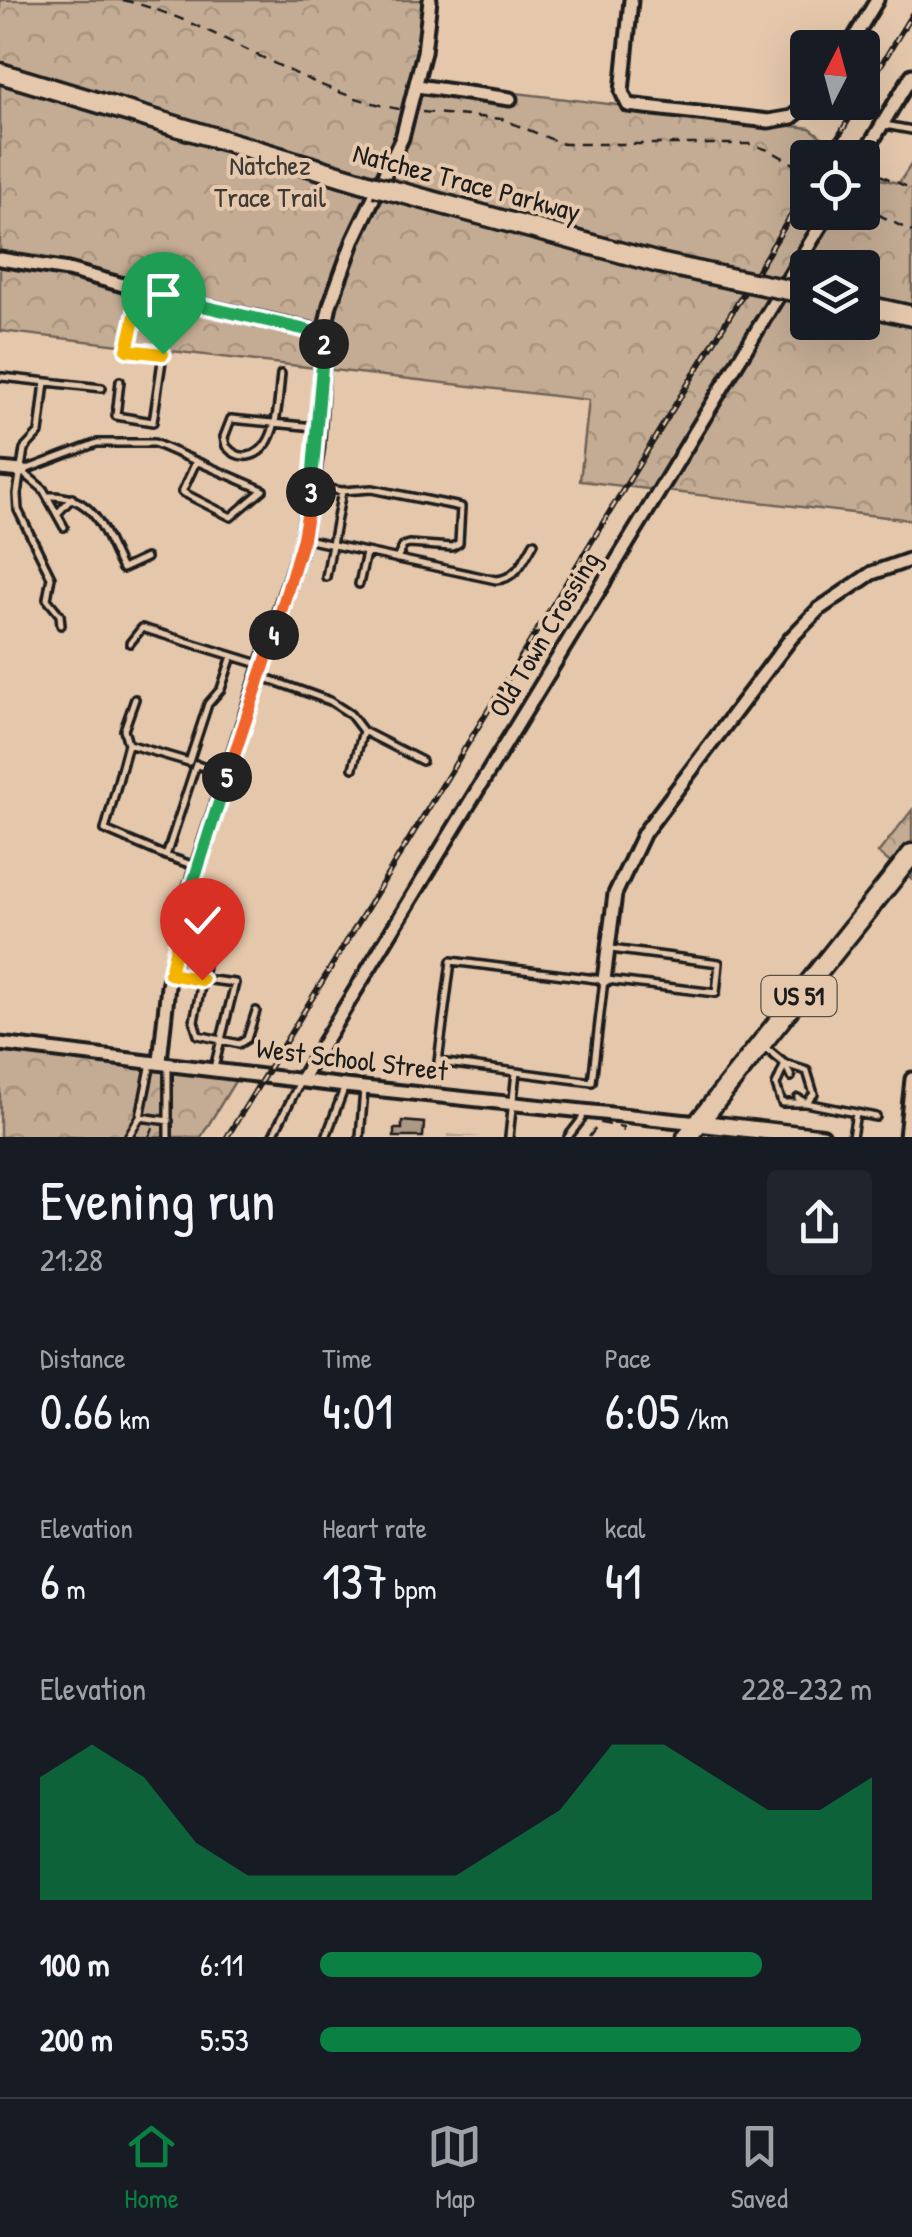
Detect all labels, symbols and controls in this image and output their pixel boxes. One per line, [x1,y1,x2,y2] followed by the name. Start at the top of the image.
[790,30,880,120] north arrow
[790,30,880,340] map controls
[349,133,585,231] street label: Natchez Trace Parkway
[790,140,880,230] button: locate
[214,146,326,216] park label: Natchez Trace Trail
[790,250,880,340] button: layers
[121,252,206,355] pin
[136,267,191,322] icon: arrive
[299,319,349,369] pin: 2
[317,325,331,363] text: 2
[286,467,336,517] pin: 3
[305,473,317,511] text: 3
[480,544,608,724] street label: Old Town Crossing
[249,610,299,660] pin: 4
[269,616,279,654] text: 4
[202,752,252,802] pin: 5
[221,758,233,796] text: 5
[160,878,245,981] pin
[175,893,230,948] icon: check
[762,976,836,1016] road number: US 51
[254,1028,450,1090] street label: West School Street
[40,1163,275,1237] text: Evening run
[767,1170,872,1275] button: share
[40,1238,103,1281] text: 21:28
[40,1339,126,1377] text: Distance
[322,1339,372,1377] text: Time
[605,1339,651,1377] text: Pace
[40,1377,113,1445] text: 0.66
[322,1377,393,1445] text: 4:01
[605,1377,680,1445] text: 6:05
[113,1400,150,1438] text: km
[680,1400,729,1438] text: /km
[40,1509,133,1547] text: Elevation
[322,1509,427,1547] text: Heart rate
[605,1509,646,1547] text: kcal
[40,1547,60,1615] text: 6
[322,1547,388,1615] text: 137
[605,1547,642,1615] text: 41
[60,1570,85,1608] text: m
[388,1570,437,1608] text: bpm
[40,1667,146,1710] text: Elevation
[741,1667,872,1710] text: 228–232 m
[40,1943,109,1986] text: 100 m
[200,1943,243,1986] text: 6:11
[40,2018,113,2061] text: 200 m
[200,2018,249,2061] text: 5:53
[124,2119,179,2217] tab: Home
[427,2119,482,2217] tab: Map
[731,2119,788,2217] tab: Saved

